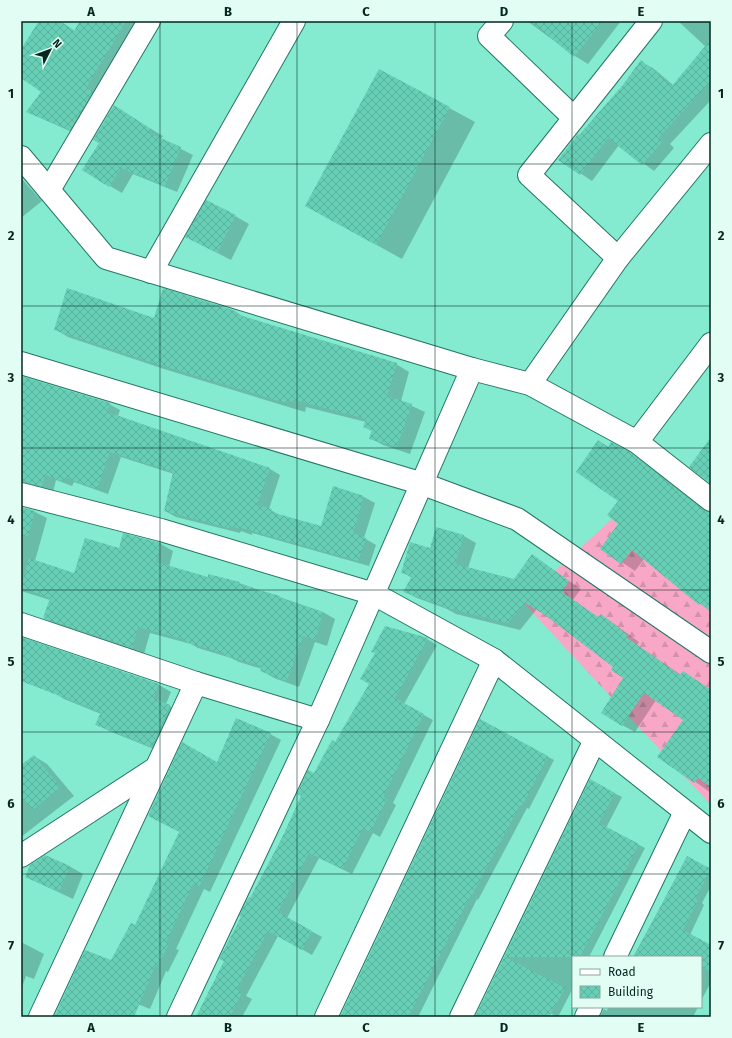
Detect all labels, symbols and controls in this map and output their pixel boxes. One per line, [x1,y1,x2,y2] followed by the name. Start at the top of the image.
[86,4,95,19] text: A
[224,4,232,19] text: B
[362,4,370,19] text: C
[500,4,509,19] text: D
[638,4,645,19] text: E
[30,30,70,70] north arrow
[50,37,64,51] text: N
[8,86,14,101] text: 1
[718,86,724,101] text: 1
[8,228,15,243] text: 2
[718,228,725,243] text: 2
[7,370,15,385] text: 3
[717,370,725,385] text: 3
[7,512,15,527] text: 4
[717,512,725,527] text: 4
[8,654,15,669] text: 5
[718,654,725,669] text: 5
[7,796,15,811] text: 6
[717,796,725,811] text: 6
[8,938,14,953] text: 7
[718,938,724,953] text: 7
[572,956,702,1008] legend
[608,965,636,979] text: Road
[608,985,654,999] text: Building
[86,1020,95,1035] text: A
[224,1020,232,1035] text: B
[362,1020,370,1035] text: C
[500,1020,509,1035] text: D
[638,1020,645,1035] text: E

